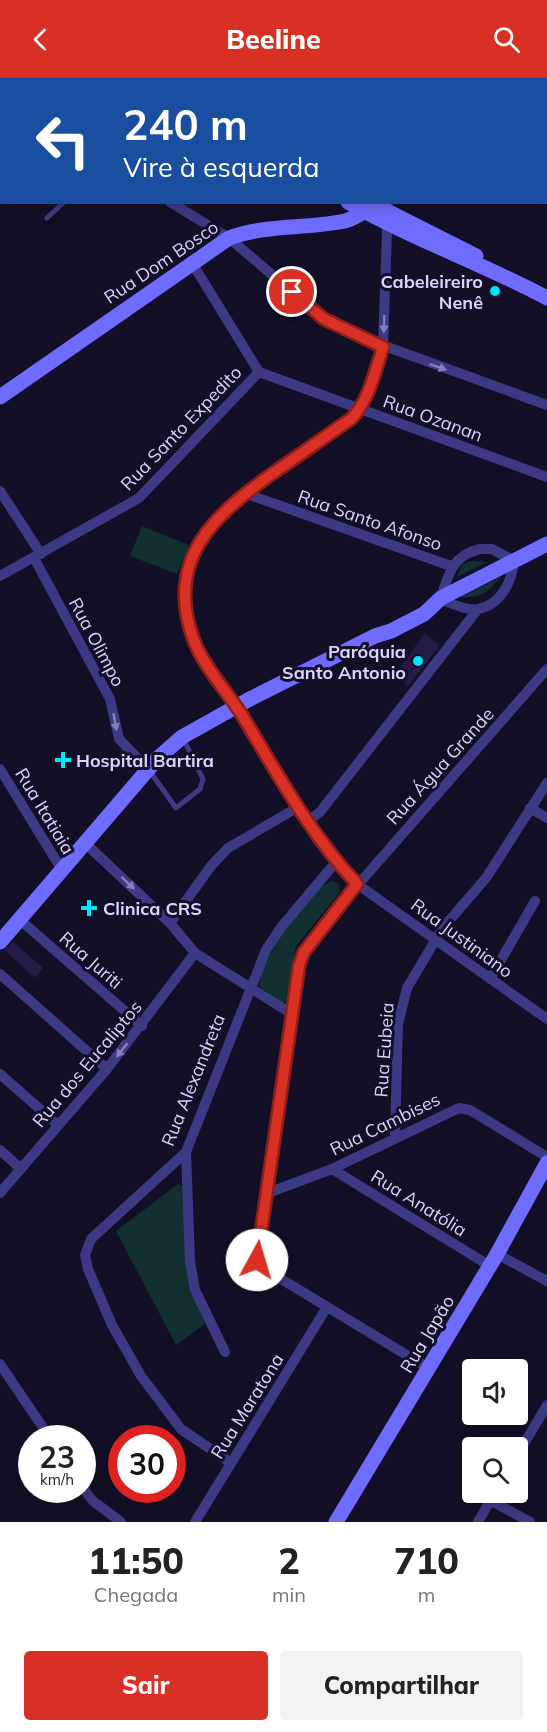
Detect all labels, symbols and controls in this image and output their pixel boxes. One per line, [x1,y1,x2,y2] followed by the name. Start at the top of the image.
[226,22,321,56] text: Beeline
[24,23,57,56] icon: back
[490,23,523,56] icon: search
[123,98,248,151] text: 240 m
[24,102,102,180] icon: left
[123,150,319,184] text: Vire à esquerda
[99,215,223,309] street label: Rua Dom Bosco
[266,266,317,317] pin
[380,270,483,314] place label: Cabeleireiro Nenê
[275,275,308,308] icon: arrive
[488,284,502,298] marker: Cabeleireiro Nenê
[379,315,388,334] one-way arrow
[116,361,246,495] street label: Rua Santo Expedito
[429,362,447,372] one-way arrow
[380,389,486,447] street label: Rua Ozanan
[295,485,445,555] street label: Rua Santo Afonso
[64,593,130,691] street label: Rua Olimpo
[282,640,406,684] place label: Paróquia Santo Antonio
[411,654,425,668] marker: Paróquia Santo Antonio
[381,703,499,829] street label: Rua Água Grande
[111,713,120,732] one-way arrow
[76,749,214,772] place label: Hospital Bartira
[54,751,72,769] marker: Hospital Bartira
[10,764,80,858] street label: Rua Itatiaia
[120,876,135,890] one-way arrow
[406,893,518,983] street label: Rua Justiniano
[103,897,202,920] place label: Clinica CRS
[80,899,98,917] marker: Clinica CRS
[55,926,127,994] street label: Rua Juriti
[27,996,147,1132] street label: Rua dos Eucaliptos
[369,1002,399,1098] street label: Rua Eubeia
[156,1011,230,1149] street label: Rua Alexandreta
[117,1043,129,1058] one-way arrow
[326,1087,444,1161] street label: Rua Cambises
[367,1164,471,1242] street label: Rua Anatólia
[225,1228,289,1292] position arrow
[395,1291,459,1377] street label: Rua Japão
[206,1349,288,1463] street label: Rua Maratona
[462,1359,528,1503] map controls
[462,1359,528,1425] button: sound
[108,1425,186,1503] speed limit sign: 30
[462,1437,528,1503] button: search
[39,1438,75,1476] text: 23
[40,1470,74,1489] text: km/h
[88,1538,184,1583] text: 11:50
[278,1538,300,1583] text: 2
[394,1538,459,1583] text: 710
[94,1582,178,1607] text: Chegada
[272,1582,306,1607] text: min
[418,1582,435,1607] text: m
[24,1651,268,1720] button: Sair
[280,1651,523,1720] button: Compartilhar

